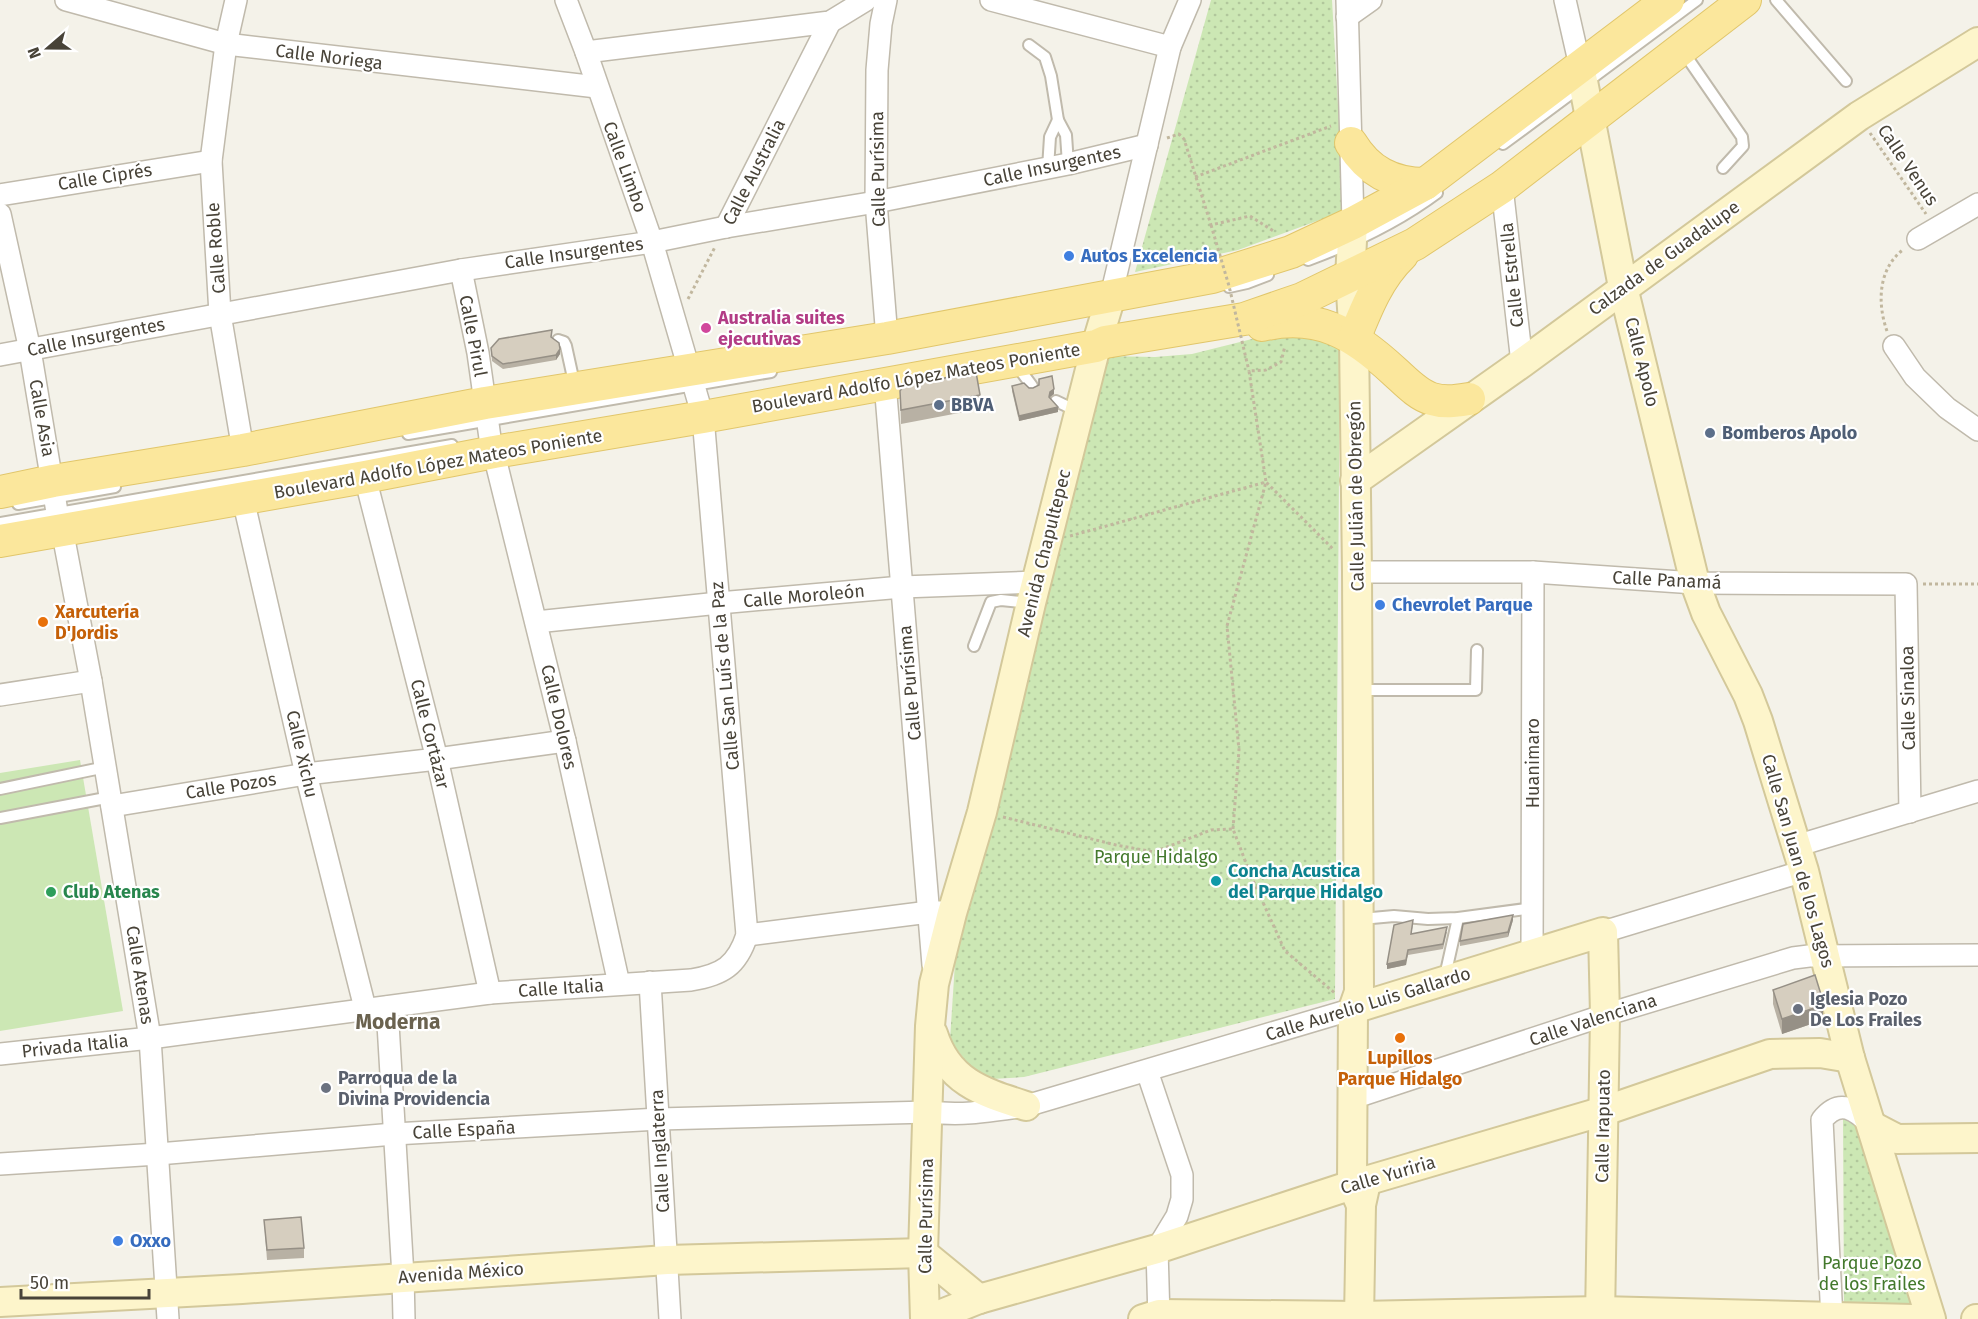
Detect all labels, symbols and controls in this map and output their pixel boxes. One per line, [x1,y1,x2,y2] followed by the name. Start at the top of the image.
[18,18,78,78] north arrow
[274,40,384,74] street label: Calle Noriega
[24,45,45,61] text: N
[866,111,890,227] street label: Calle Purísima
[718,115,790,229] street label: Calle Australia
[598,118,652,216] street label: Calle Limbo
[1873,120,1943,210] street label: Calle Venus
[981,141,1123,191] street label: Calle Insurgentes
[56,159,154,195] street label: Calle Ciprés
[1584,196,1744,320] street label: Calzada de Guadalupe
[202,202,230,294] street label: Calle Roble
[1496,221,1528,329] street label: Calle Estrella
[503,232,645,274] street label: Calle Insurgentes
[1080,245,1218,267] place label: Autos Excelencia
[1062,249,1076,263] marker: Autos Excelencia
[454,293,492,379] street label: Calle Pirul
[717,307,845,350] place label: Australia suites ejecutivas
[25,313,167,361] street label: Calle Insurgentes
[1620,315,1664,409] street label: Calle Apolo
[699,321,713,335] marker: Australia suites ejecutivas
[750,338,1082,418] street label: Boulevard Adolfo López Mateos Poniente
[24,378,60,458] street label: Calle Asia
[951,394,994,416] place label: BBVA
[932,398,946,412] marker: BBVA
[1343,400,1369,592] street label: Calle Julián de Obregón
[1722,422,1857,444] place label: Bomberos Apolo
[272,424,604,504] street label: Boulevard Adolfo López Mateos Poniente
[1703,426,1717,440] marker: Bomberos Apolo
[1013,467,1076,639] street label: Avenida Chapultepec
[1612,566,1722,594] street label: Calle Panamá
[742,580,866,612] street label: Calle Moroleón
[706,581,744,771] street label: Calle San Luís de la Paz
[1392,594,1533,616] place label: Chevrolet Parque
[1373,598,1387,612] marker: Chevrolet Parque
[54,601,139,644] place label: Xarcutería D'Jordis
[36,615,50,629] marker: Xarcutería D'Jordis
[894,624,926,742] street label: Calle Purísima
[1896,645,1920,751] street label: Calle Sinaloa
[536,662,582,772] street label: Calle Dolores
[406,677,454,791] street label: Calle Cortázar
[281,708,323,800] street label: Calle Xichu
[1522,718,1544,808] street label: Huanimaro
[1757,752,1839,970] street label: Calle San Juan de los Lagos
[184,768,278,804] street label: Calle Pozos
[1094,846,1218,868] park label: Parque Hidalgo
[1228,860,1383,903] place label: Concha Acustica del Parque Hidalgo
[1209,874,1223,888] marker: Concha Acustica del Parque Hidalgo
[63,881,160,903] place label: Club Atenas
[44,885,58,899] marker: Club Atenas
[121,924,159,1026] street label: Calle Atenas
[1263,962,1473,1046] street label: Calle Aurelio Luis Gallardo
[517,974,605,1002] street label: Calle Italia
[1810,988,1922,1031] place label: Iglesia Pozo De Los Frailes
[1526,989,1660,1051] street label: Calle Valenciana
[1791,1002,1805,1016] marker: Iglesia Pozo De Los Frailes
[355,1009,441,1035] district label: Moderna
[21,1029,129,1063] street label: Privada Italia
[1393,1031,1407,1045] marker: Lupillos Parque Hidalgo
[1338,1047,1462,1090] place label: Lupillos Parque Hidalgo
[338,1067,490,1110] place label: Parroqua de la Divina Providencia
[1591,1069,1615,1183] street label: Calle Irapuato
[319,1081,333,1095] marker: Parroqua de la Divina Providencia
[646,1089,674,1213] street label: Calle Inglaterra
[412,1116,516,1144] street label: Calle España
[1338,1151,1438,1199] street label: Calle Yuriria
[914,1158,938,1274] street label: Calle Purísima
[130,1230,171,1252] place label: Oxxo
[111,1234,125,1248] marker: Oxxo
[1818,1252,1926,1295] park label: Parque Pozo de los Frailes
[397,1258,525,1288] street label: Avenida México
[21,1262,148,1300] scale bar
[30,1272,69,1294] text: 50 m

